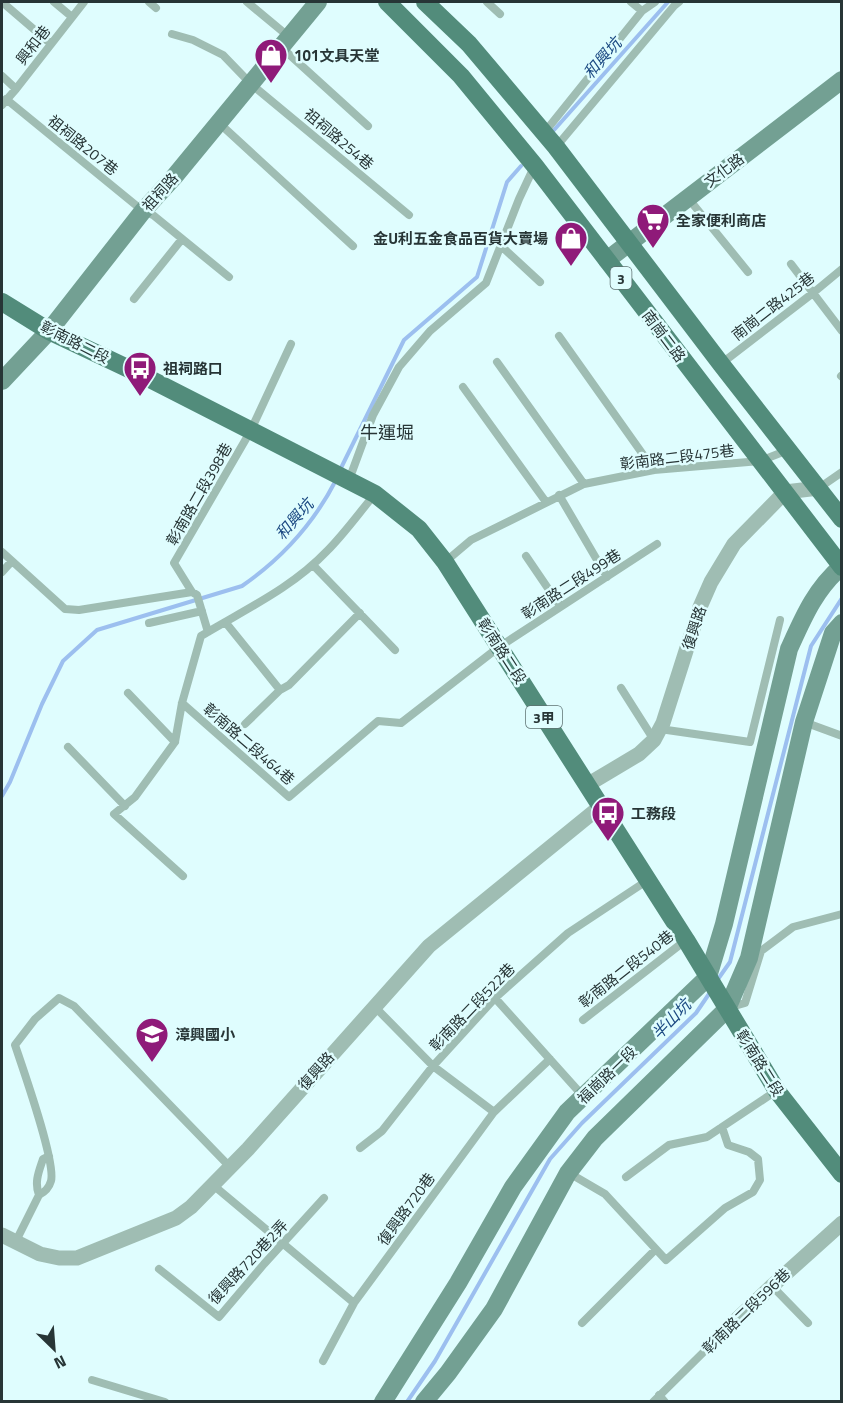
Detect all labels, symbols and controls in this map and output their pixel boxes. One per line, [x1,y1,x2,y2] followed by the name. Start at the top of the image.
[10,20,56,70] street label: 興和巷
[577,31,628,84] water label: 和興坑
[253,37,289,84] shop icon: 101文具天堂
[294,44,379,67] place label: 101文具天堂
[299,103,379,175] street label: 祖祠路254巷
[43,109,123,181] street label: 祖祠路207巷
[699,147,749,193] street label: 文化路
[136,168,184,216] street label: 祖祠路
[635,202,671,249] supermarket icon: 全家便利商店
[676,209,766,232] place label: 全家便利商店
[553,220,589,267] shop icon: 金U利五金食品百貨大賣場
[373,227,548,250] place label: 金U利五金食品百貨大賣場
[726,266,820,346] street label: 南崗二路425巷
[610,267,632,289] road number: 3
[637,305,691,367] street label: 南崗二路
[36,315,114,369] street label: 彰南路二段
[122,350,158,397] bus stop icon: 祖祠路口
[163,357,223,380] place label: 祖祠路口
[360,419,414,446] district label: 牛運堀
[160,438,238,550] street label: 彰南路二段398巷
[618,439,736,475] street label: 彰南路二段475巷
[269,492,320,545] water label: 和興坑
[516,543,626,625] street label: 彰南路二段499巷
[676,603,712,653] street label: 復興路
[472,613,532,689] street label: 彰南路二段
[198,698,300,790] street label: 彰南路二段464巷
[526,706,562,728] road number: 3甲
[590,795,626,842] bus stop icon: 工務段
[631,802,676,825] place label: 工務段
[574,924,678,1014] street label: 彰南路二段540巷
[424,958,520,1056] street label: 彰南路二段522巷
[646,992,698,1045] water label: 半山坑
[134,1016,170,1063] school or university icon: 漳興國小
[175,1023,236,1046] place label: 漳興國小
[730,1025,790,1101] street label: 彰南路二段
[572,1041,642,1109] street label: 福崗路一段
[292,1047,340,1095] street label: 復興路
[372,1168,440,1250] street label: 復興路720巷
[203,1214,293,1310] street label: 復興路720巷2弄
[697,1263,795,1359] street label: 彰南路二段596巷
[24,1319,84,1379] north arrow
[50,1349,70,1376] text: N

